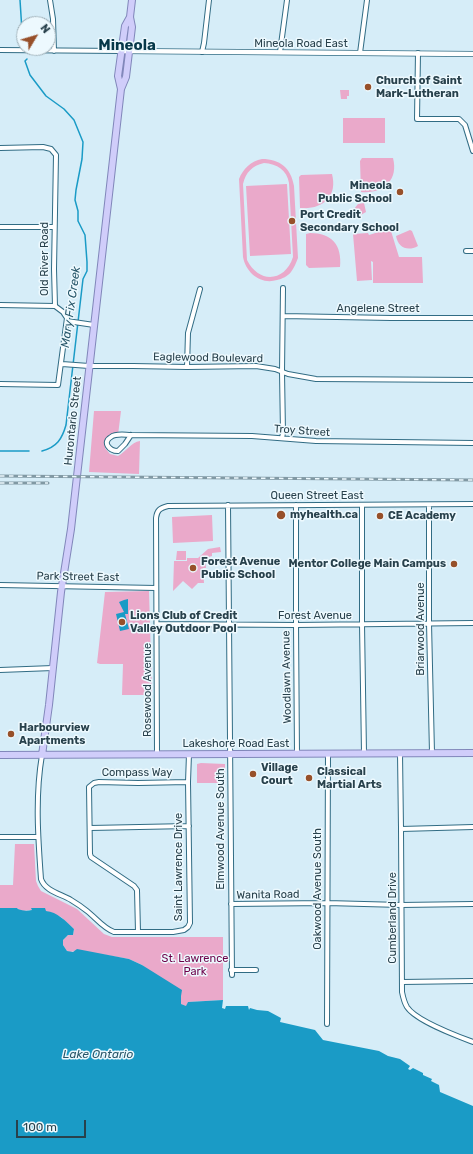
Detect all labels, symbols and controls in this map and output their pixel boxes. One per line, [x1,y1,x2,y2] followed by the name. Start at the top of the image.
[16,16,56,56] north arrow
[37,22,53,36] text: N
[98,37,156,55] district label: Mineola
[254,37,348,51] street label: Mineola Road East
[376,74,462,100] place label: Church of Saint Mark-Lutheran
[363,82,373,92] marker: Church of Saint Mark-Lutheran
[318,179,392,205] place label: Mineola Public School
[395,187,405,197] marker: Mineola Public School
[300,208,399,234] place label: Port Credit Secondary School
[287,216,297,226] marker: Port Credit Secondary School
[38,222,52,296] street label: Old River Road
[58,265,84,349] water label: Mary Fix Creek
[337,302,419,316] street label: Angelene Street
[153,350,263,366] street label: Eaglewood Boulevard
[62,376,84,466] street label: Hurontario Street
[274,422,330,440] street label: Troy Street
[271,489,363,503] street label: Queen Street East
[290,508,358,522] place label: myhealth.ca
[275,509,287,521] marker: myhealth.ca
[388,509,456,523] place label: CE Academy
[375,511,385,521] marker: CE Academy
[201,555,280,581] place label: Forest Avenue Public School
[289,557,446,571] place label: Mentor College Main Campus
[449,559,459,569] marker: Mentor College Main Campus
[188,563,198,573] marker: Forest Avenue Public School
[37,570,119,584] street label: Park Street East
[414,582,428,676] street label: Briarwood Avenue
[130,609,237,635] place label: Lions Club of Credit Valley Outdoor Pool
[278,609,352,623] street label: Forest Avenue
[117,617,127,627] marker: Lions Club of Credit Valley Outdoor Pool
[280,630,294,724] street label: Woodlawn Avenue
[141,643,155,737] street label: Rosewood Avenue
[19,721,90,747] place label: Harbourview Apartments
[6,729,16,739] marker: Harbourview Apartments
[183,737,289,751] street label: Lakeshore Road East
[261,761,298,787] place label: Village Court
[317,765,382,791] place label: Classical Martial Arts
[102,766,172,780] street label: Compass Way
[214,768,228,890] street label: Elmwood Avenue South
[248,769,258,779] marker: Village Court
[304,773,314,783] marker: Classical Martial Arts
[172,813,186,921] street label: Saint Lawrence Drive
[311,828,325,950] street label: Oakwood Avenue South
[386,872,400,964] street label: Cumberland Drive
[236,888,300,902] street label: Wanita Road
[162,952,228,978] park label: St. Lawrence Park
[63,1048,133,1062] water label: Lake Ontario
[18,1112,88,1138] scale bar
[23,1120,57,1134] text: 100 m

